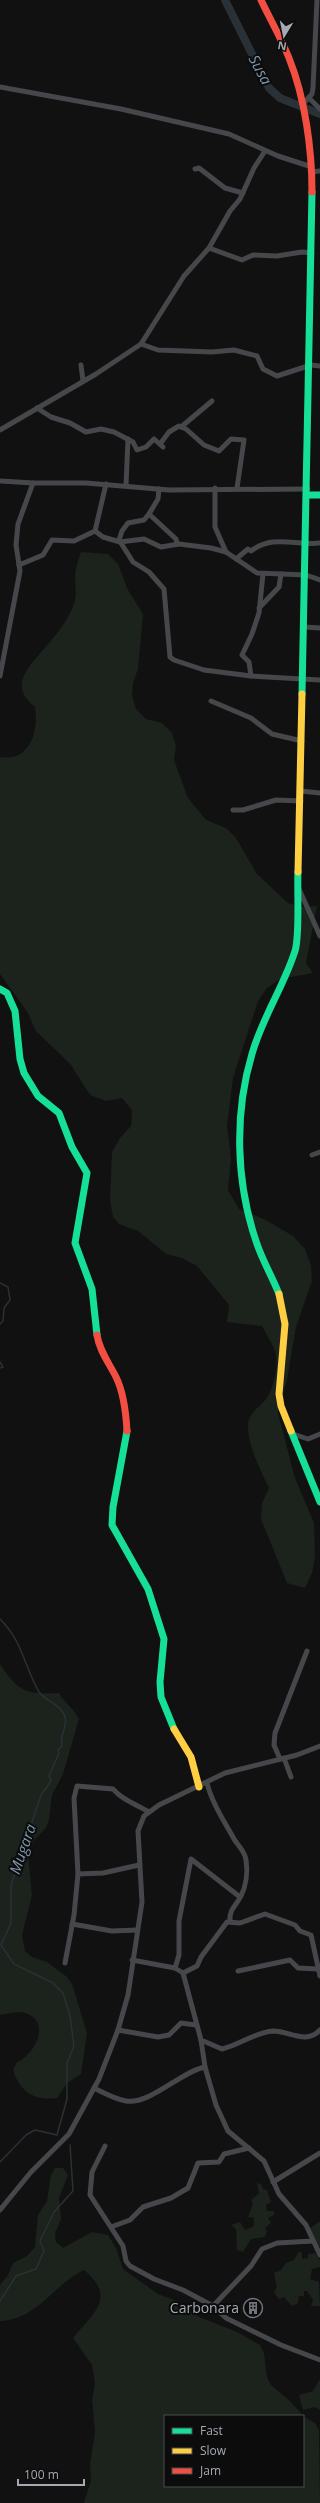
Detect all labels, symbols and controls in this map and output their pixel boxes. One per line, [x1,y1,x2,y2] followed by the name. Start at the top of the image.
[264,16,304,56] north arrow
[276,38,288,55] text: N
[245,51,277,88] water label: Susa
[4,1820,40,1876] water label: Mugara
[242,2297,264,2319] building icon: Carbonara
[170,2298,239,2317] place label: Carbonara
[164,2415,304,2487] legend
[200,2422,223,2439] text: Fast
[200,2442,227,2459] text: Slow
[18,2461,84,2487] scale bar
[199,2462,221,2479] text: Jam
[24,2466,59,2483] text: 100 m

